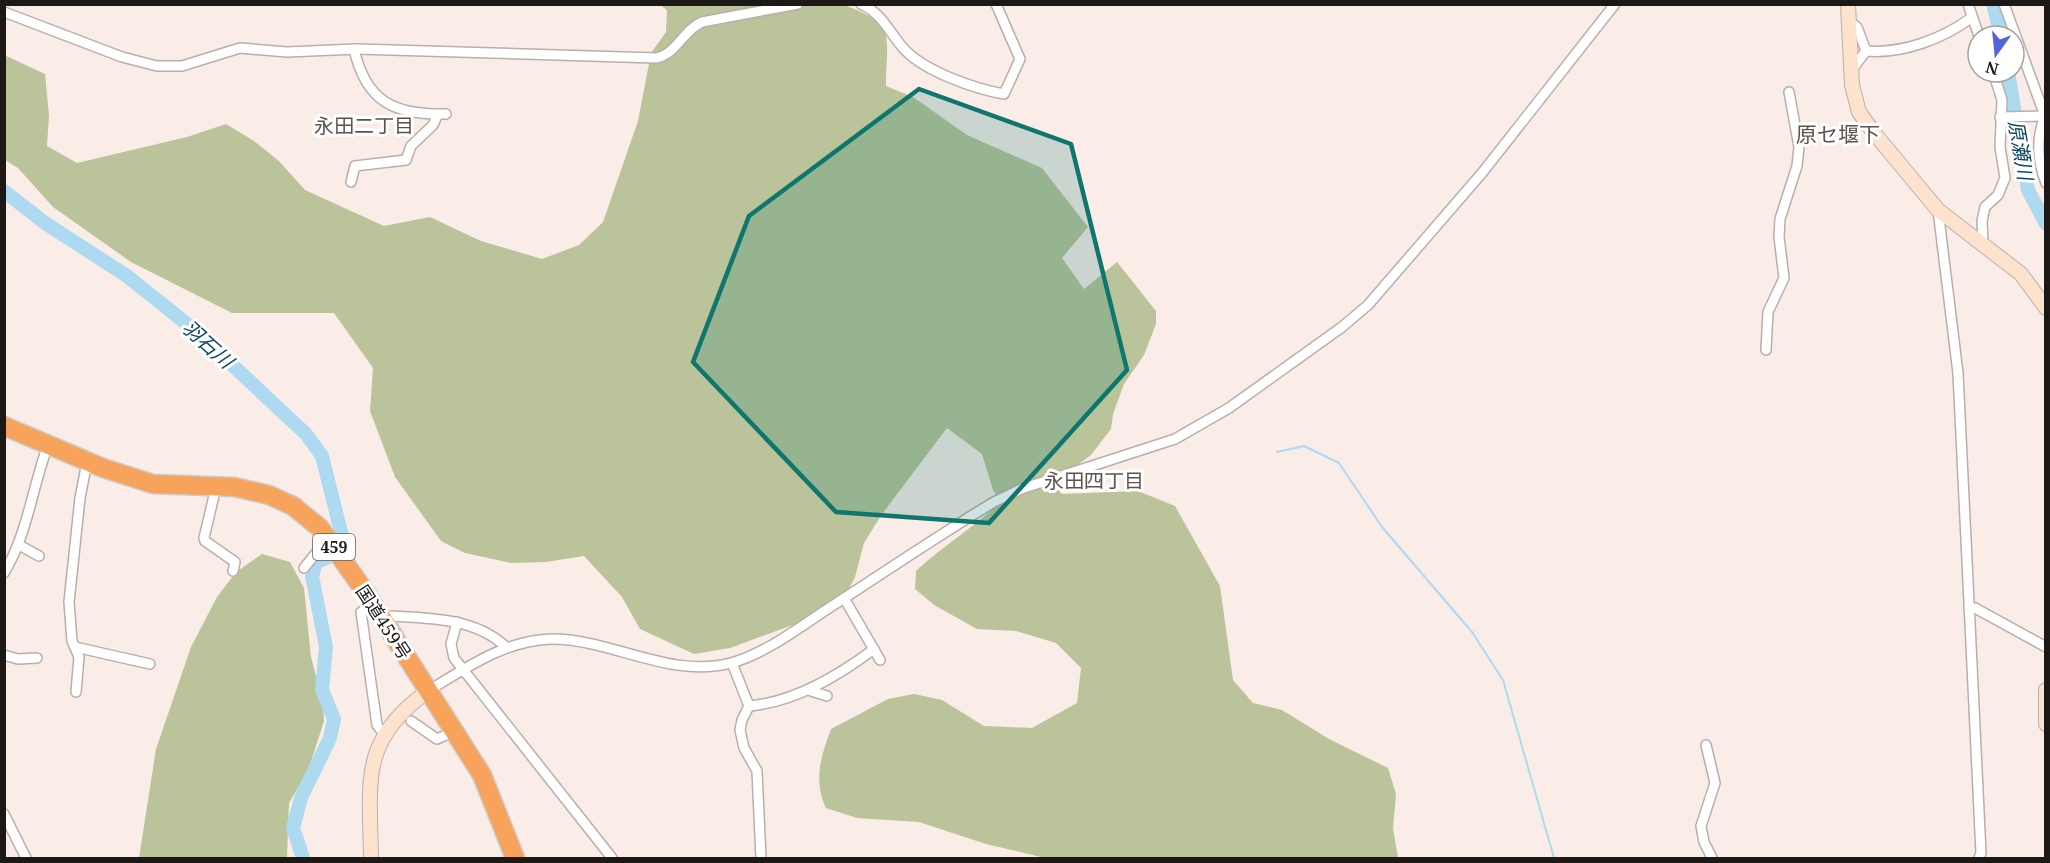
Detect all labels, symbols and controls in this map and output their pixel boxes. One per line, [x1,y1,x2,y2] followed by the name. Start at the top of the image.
[1966,24,2026,84] north arrow
[1983,56,2001,81] text: N
[314,112,414,139] district label: 永田二丁目
[2002,118,2040,184] water label: 原瀬川
[1796,120,1880,148] district label: 原セ堰下
[177,314,241,375] water label: 羽石川
[1044,467,1144,494] district label: 永田四丁目
[313,534,355,560] road number: 459
[351,580,417,664] street label: 国道459号

